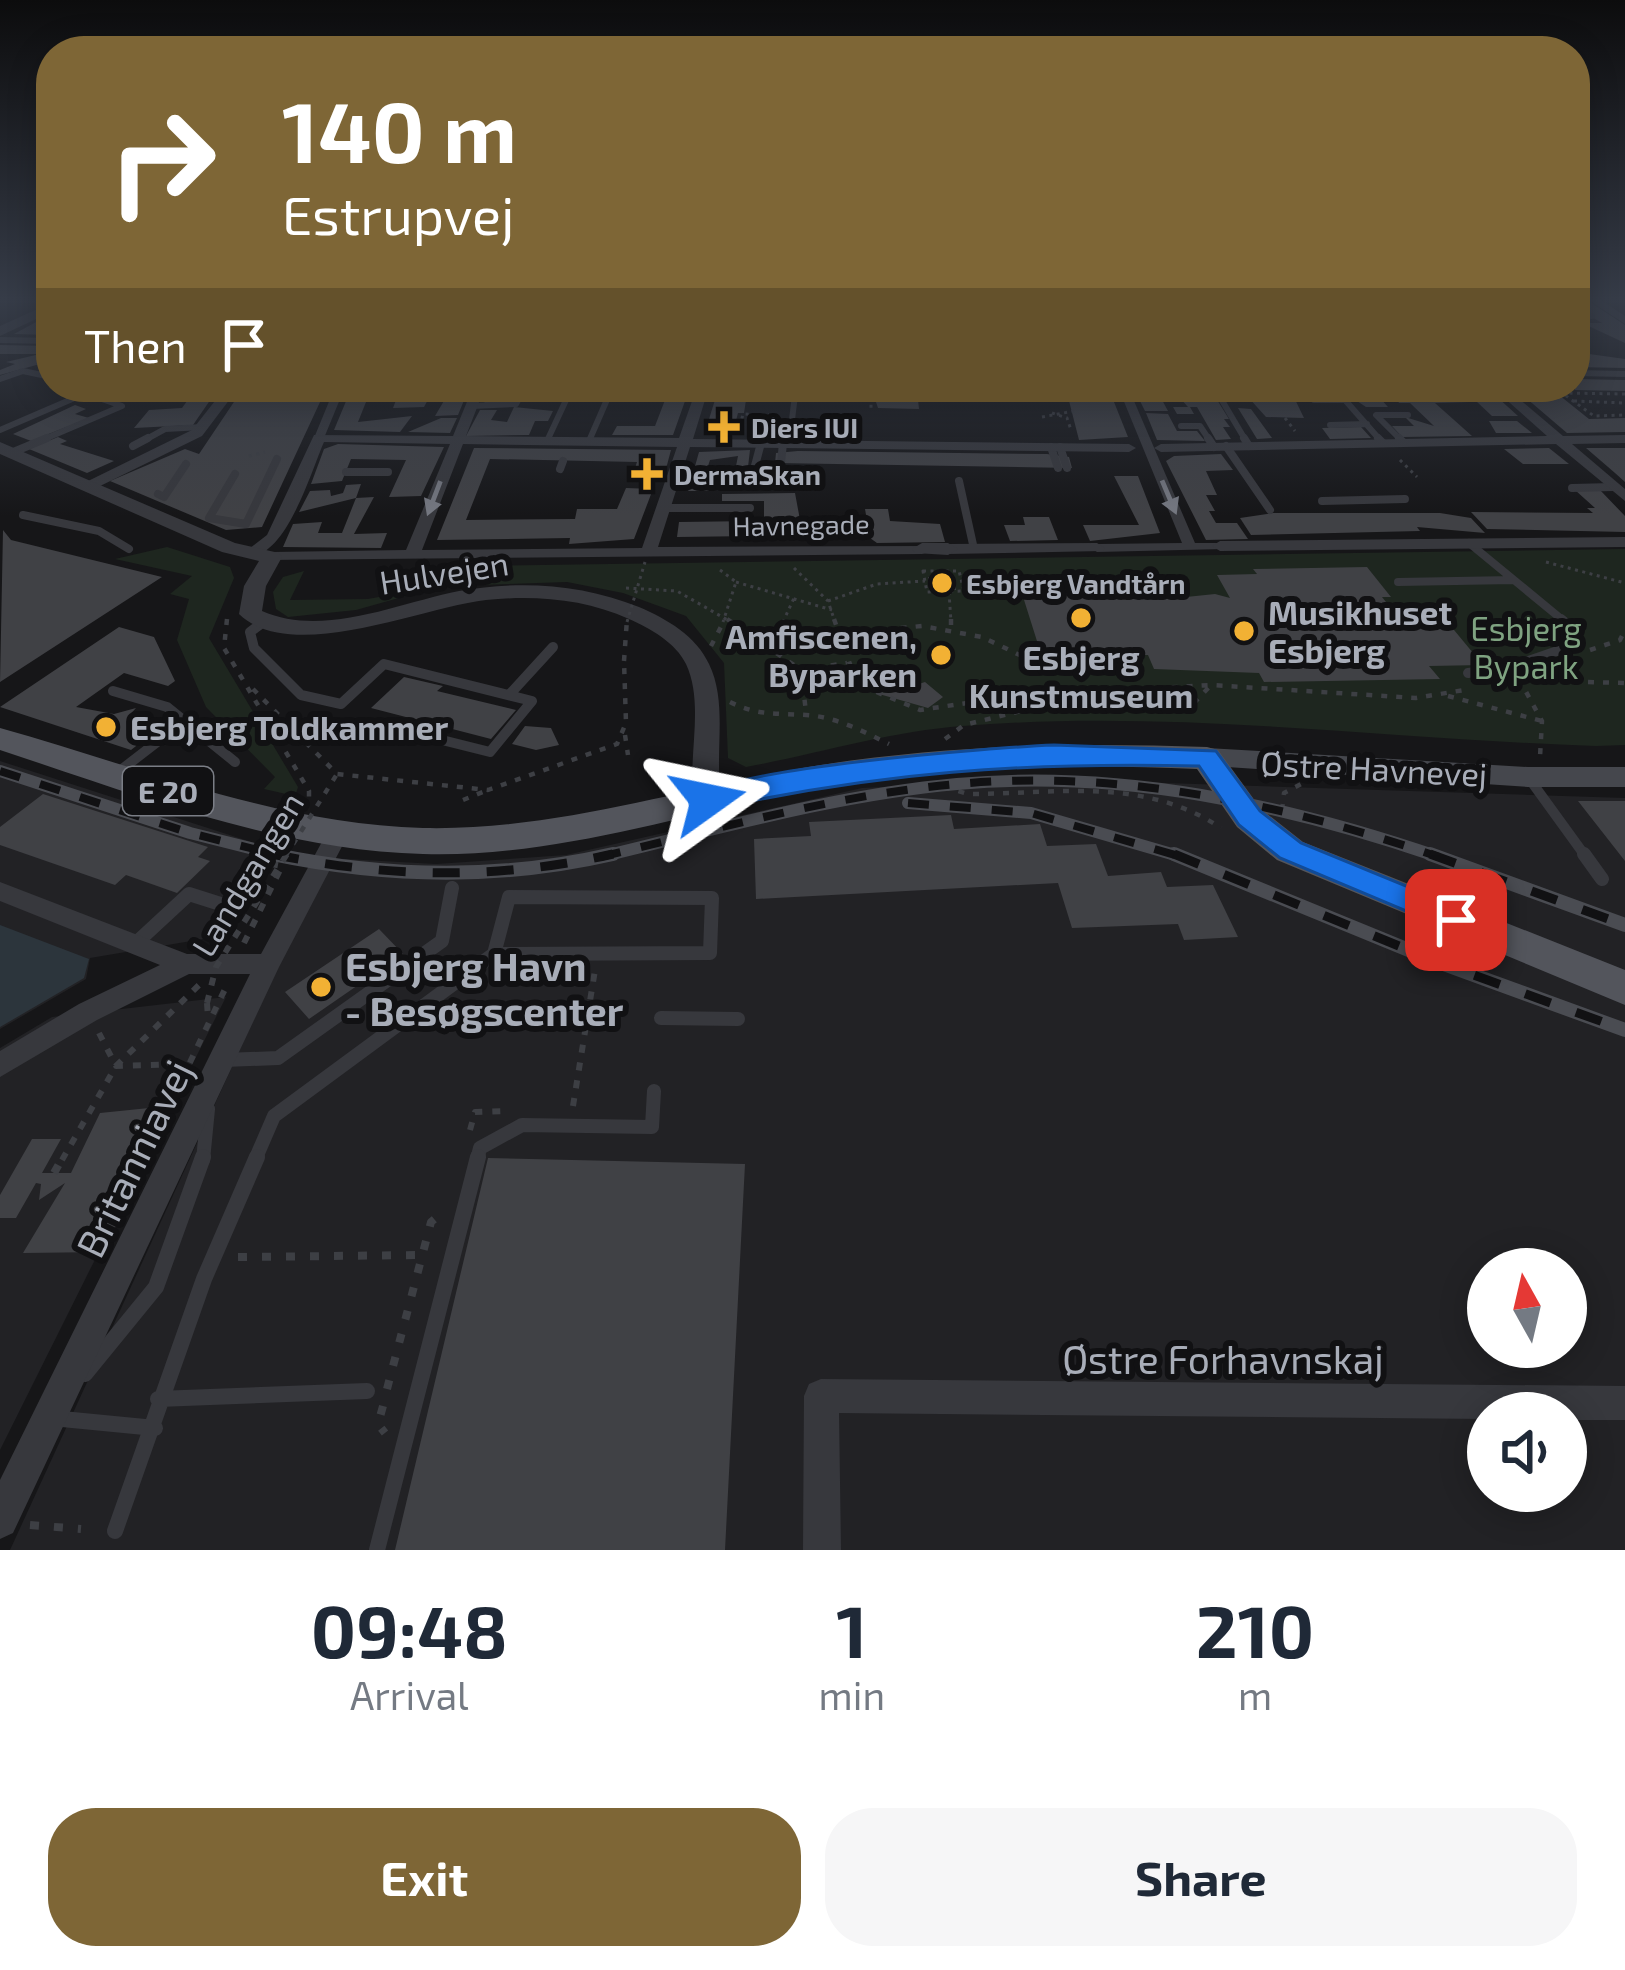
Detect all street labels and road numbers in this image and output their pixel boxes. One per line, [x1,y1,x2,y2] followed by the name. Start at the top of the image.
[732,507,870,542] street label: Havnegade
[377,542,511,602] street label: Hulvejen
[1260,742,1488,794] street label: Østre Havnevej
[123,767,213,815] road number: E 20
[183,785,311,963] street label: Landgangen
[65,1052,201,1264] street label: Britanniavej
[1062,1335,1384,1382] street label: Østre Forhavnskaj

